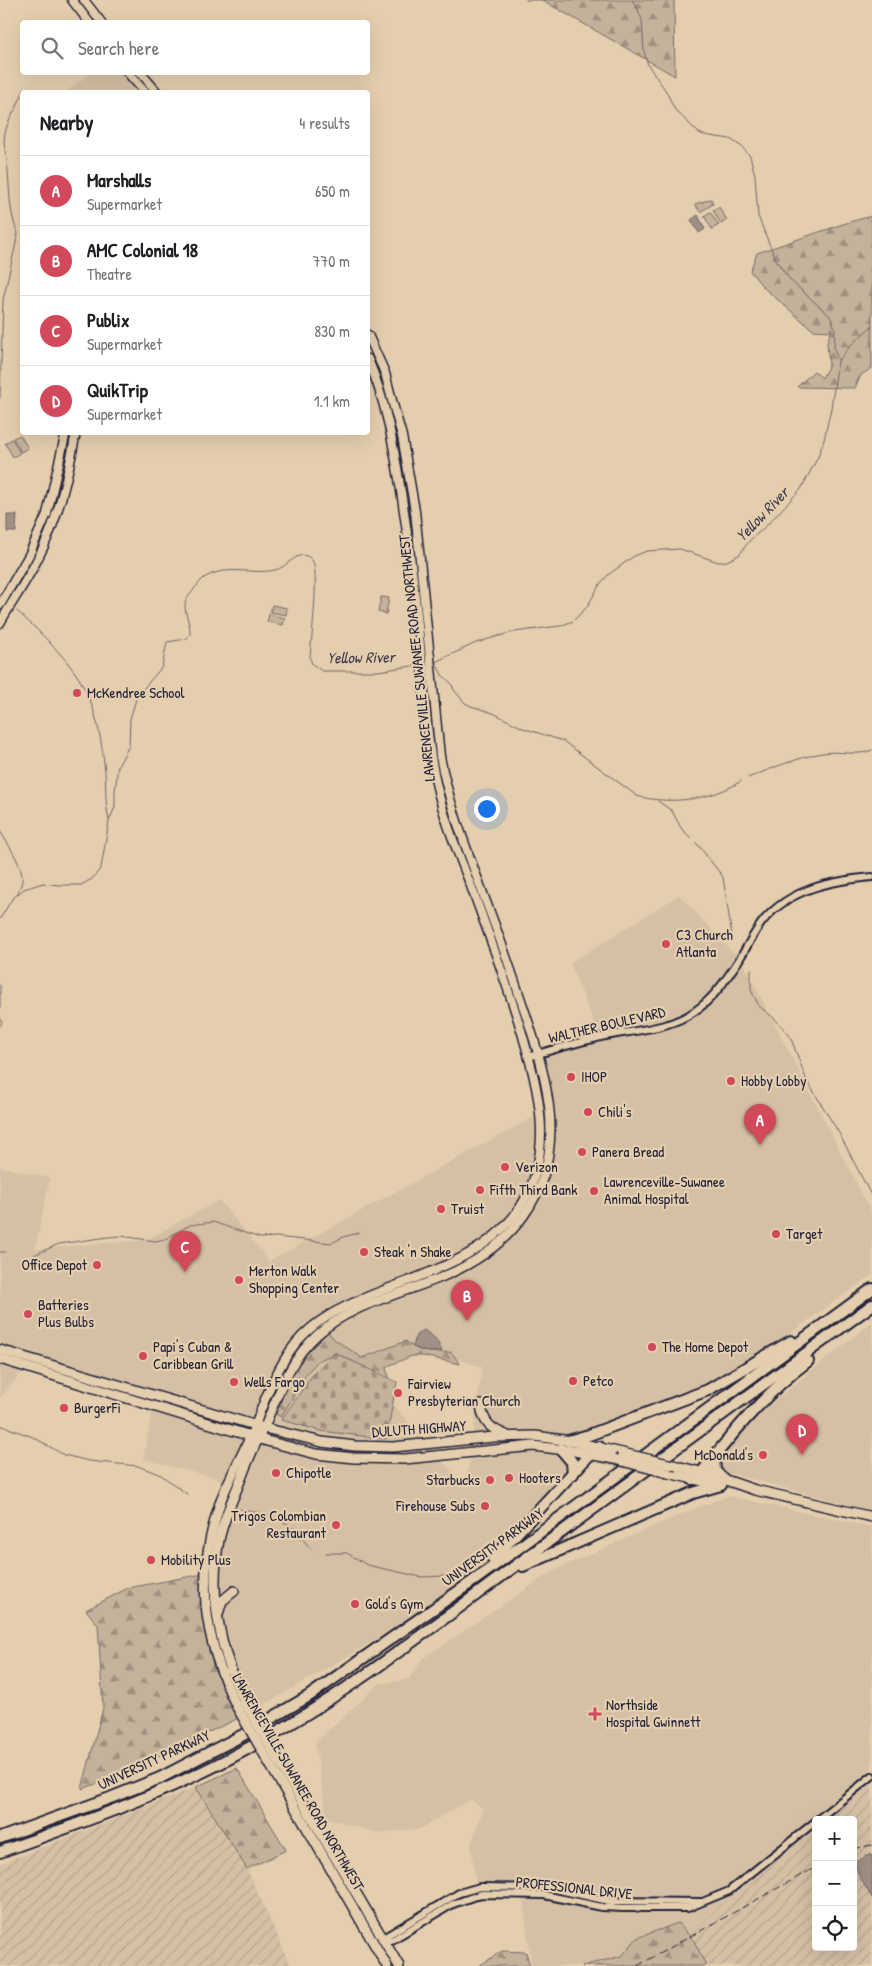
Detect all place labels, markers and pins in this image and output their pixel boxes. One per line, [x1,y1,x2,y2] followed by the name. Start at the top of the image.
[87,682,184,703] place label: McKendree School
[71,687,83,699] marker: McKendree School
[676,924,733,962] place label: C3 Church Atlanta
[660,938,672,950] marker: C3 Church Atlanta
[581,1066,607,1087] place label: IHOP
[741,1070,807,1091] place label: Hobby Lobby
[565,1071,577,1083] marker: IHOP
[725,1075,737,1087] marker: Hobby Lobby
[598,1101,632,1122] place label: Chili's
[744,1104,776,1145] pin: A
[582,1106,594,1118] marker: Chili's
[592,1141,664,1162] place label: Panera Bread
[576,1146,588,1158] marker: Panera Bread
[515,1156,558,1177] place label: Verizon
[499,1161,511,1173] marker: Verizon
[604,1171,725,1209] place label: Lawrenceville-Suwanee Animal Hospital
[489,1179,578,1200] place label: Fifth Third Bank
[474,1184,486,1196] marker: Fifth Third Bank
[588,1185,600,1197] marker: Lawrenceville-Suwanee Animal Hospital
[451,1198,485,1219] place label: Truist
[435,1203,447,1215] marker: Truist
[786,1223,823,1244] place label: Target
[770,1228,782,1240] marker: Target
[169,1231,201,1272] pin: C
[374,1241,452,1262] place label: Steak 'n Shake
[358,1246,370,1258] marker: Steak 'n Shake
[21,1254,88,1275] place label: Office Depot
[91,1259,103,1271] marker: Office Depot
[249,1260,339,1298] place label: Merton Walk Shopping Center
[233,1274,245,1286] marker: Merton Walk Shopping Center
[451,1280,483,1321] pin: B
[38,1294,94,1332] place label: Batteries Plus Bulbs
[22,1308,34,1320] marker: Batteries Plus Bulbs
[153,1336,234,1374] place label: Papi's Cuban & Caribbean Grill
[662,1336,749,1357] place label: The Home Depot
[646,1341,658,1353] marker: The Home Depot
[137,1350,149,1362] marker: Papi's Cuban & Caribbean Grill
[583,1370,613,1391] place label: Petco
[244,1371,305,1392] place label: Wells Fargo
[407,1373,520,1411] place label: Fairview Presbyterian Church
[567,1375,579,1387] marker: Petco
[228,1376,240,1388] marker: Wells Fargo
[392,1387,404,1399] marker: Fairview Presbyterian Church
[74,1397,121,1418] place label: BurgerFi
[58,1402,70,1414] marker: BurgerFi
[786,1414,818,1455] pin: D
[694,1444,753,1465] place label: McDonald's
[757,1449,769,1461] marker: McDonald's
[286,1462,331,1483] place label: Chipotle
[270,1467,282,1479] marker: Chipotle
[519,1467,561,1488] place label: Hooters
[426,1469,480,1490] place label: Starbucks
[503,1472,515,1484] marker: Hooters
[484,1474,496,1486] marker: Starbucks
[395,1495,475,1516] place label: Firehouse Subs
[479,1500,491,1512] marker: Firehouse Subs
[231,1505,327,1543] place label: Trigos Colombian Restaurant
[330,1519,342,1531] marker: Trigos Colombian Restaurant
[161,1549,231,1570] place label: Mobility Plus
[145,1554,157,1566] marker: Mobility Plus
[365,1593,424,1614] place label: Gold's Gym
[349,1598,361,1610] marker: Gold's Gym
[606,1694,701,1732] place label: Northside Hospital Gwinnett
[588,1707,602,1721] marker: Northside Hospital Gwinnett

